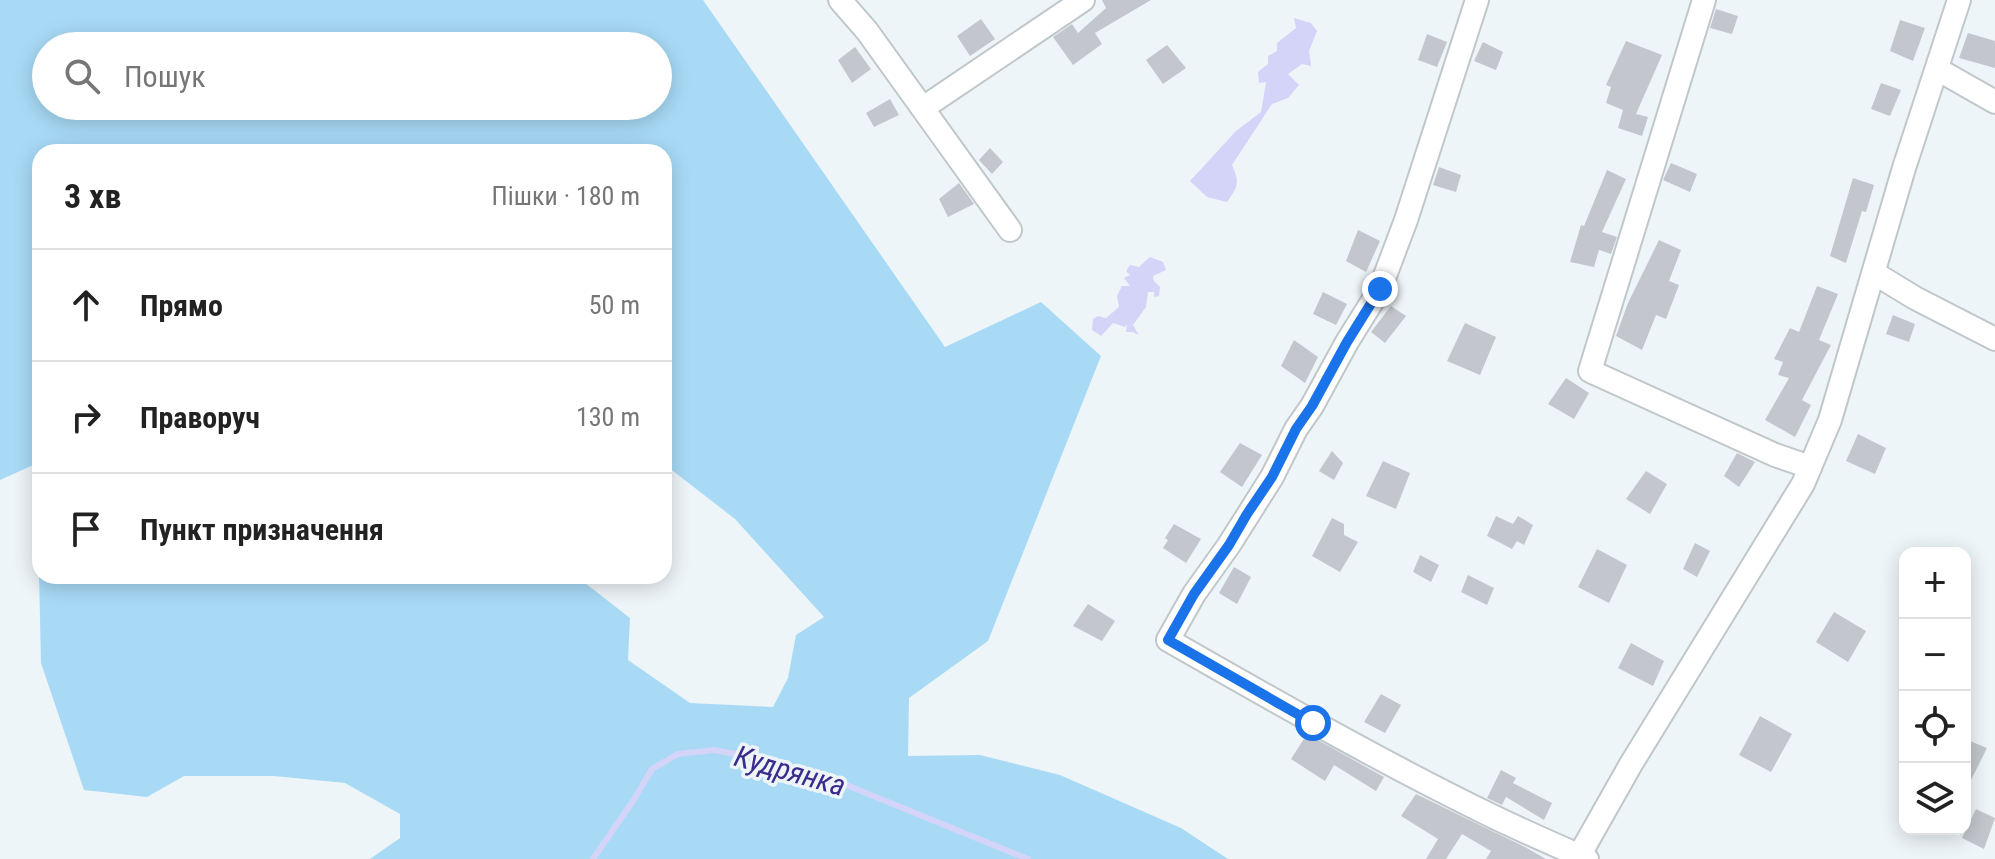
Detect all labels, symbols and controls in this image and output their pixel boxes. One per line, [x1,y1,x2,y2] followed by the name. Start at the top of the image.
[32,32,672,120] search box
[60,54,104,98] icon: search
[124,59,206,94] text: Пошук
[64,176,121,216] text: 3 хв
[492,181,640,211] text: Пішки · 180 m
[1362,271,1398,307] route end
[64,283,108,327] icon: ahead
[140,288,223,323] text: Прямо
[589,290,640,320] text: 50 m
[64,395,108,439] icon: right
[140,400,260,435] text: Праворуч
[576,402,640,432] text: 130 m
[64,507,108,551] icon: arrive
[140,512,384,547] text: Пункт призначення
[1899,547,1971,835] map controls
[1899,547,1971,619] button: +
[1899,619,1971,691] button: −
[1899,691,1971,763] button: locate
[1295,705,1331,741] route start
[731,738,850,803] water label: Кудрянка
[1899,763,1971,835] button: layers

